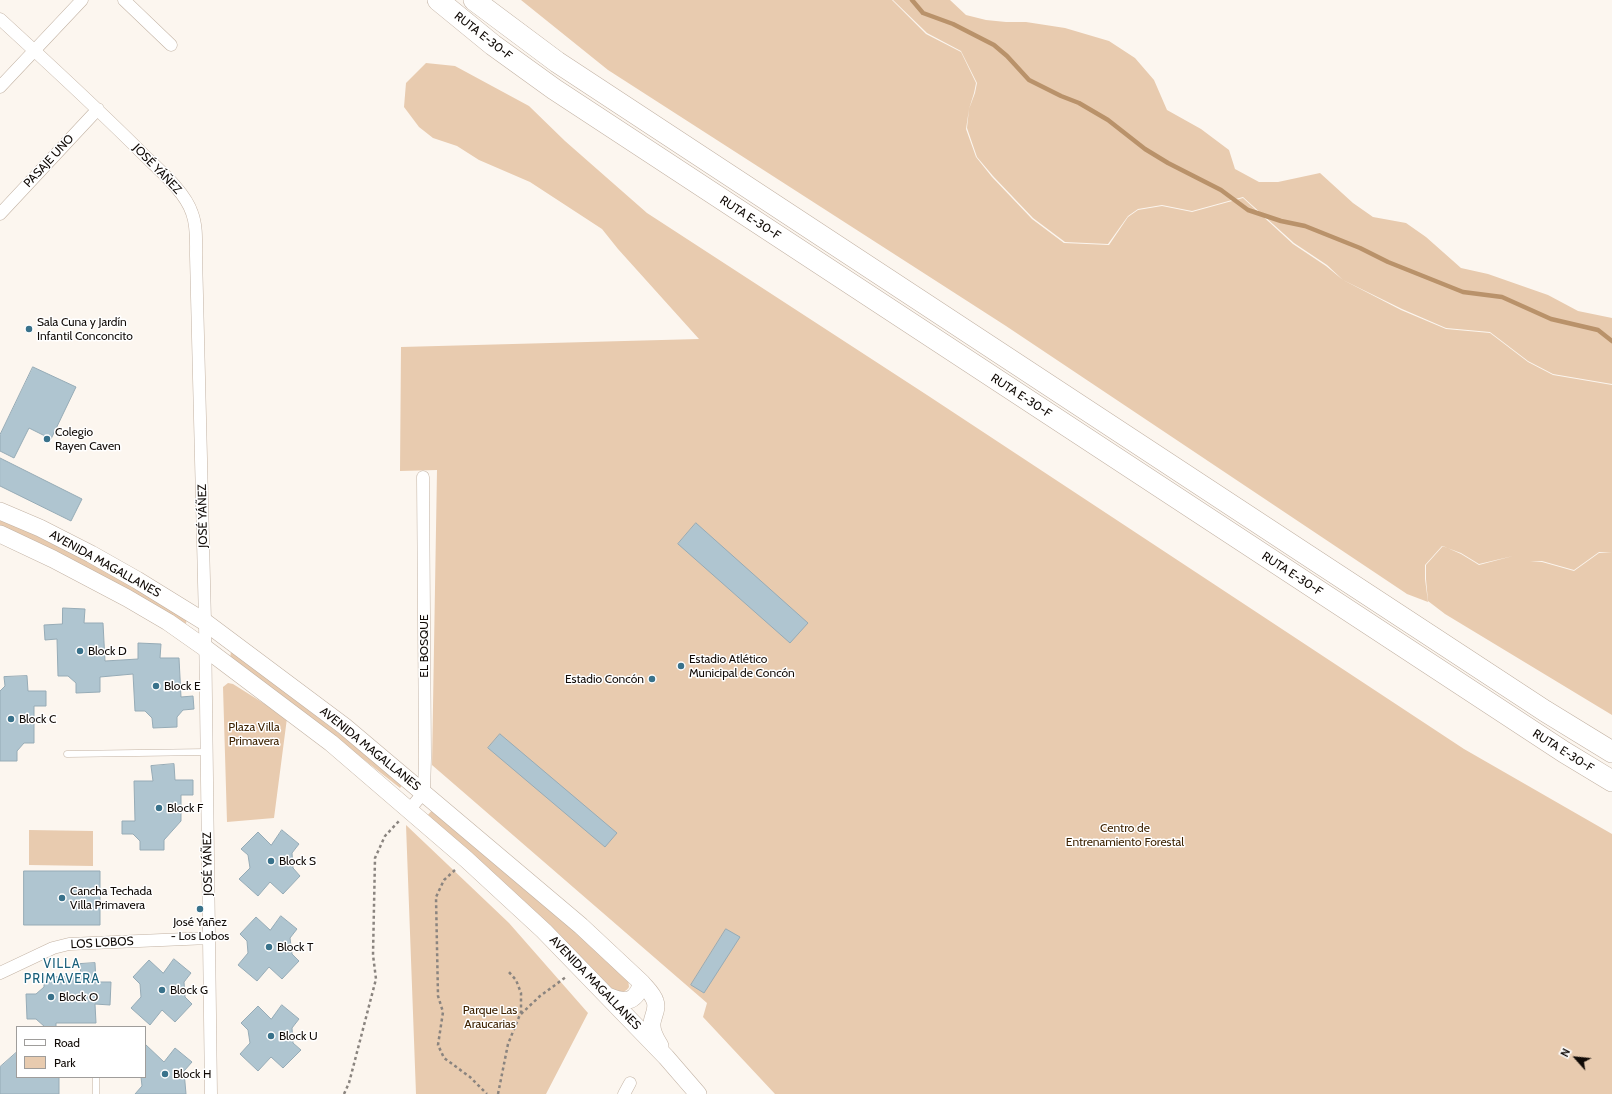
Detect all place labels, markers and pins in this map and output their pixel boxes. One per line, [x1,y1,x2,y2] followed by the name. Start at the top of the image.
[37,315,133,343] place label: Sala Cuna y Jardín Infantil Conconcito
[24,324,34,334] marker: Sala Cuna y Jardín Infantil Conconcito
[55,425,121,453] place label: Colegio Rayen Caven
[42,434,52,444] marker: Colegio Rayen Caven
[88,644,127,658] place label: Block D
[75,646,85,656] marker: Block D
[689,652,795,680] place label: Estadio Atlético Municipal de Concón
[676,661,686,671] marker: Estadio Atlético Municipal de Concón
[565,672,644,686] place label: Estadio Concón
[647,674,657,684] marker: Estadio Concón
[164,679,201,693] place label: Block E
[151,681,161,691] marker: Block E
[19,712,56,726] place label: Block C
[6,714,16,724] marker: Block C
[167,801,203,815] place label: Block F
[154,803,164,813] marker: Block F
[279,854,316,868] place label: Block S
[266,856,276,866] marker: Block S
[70,884,152,912] place label: Cancha Techada Villa Primavera
[57,893,67,903] marker: Cancha Techada Villa Primavera
[195,904,205,914] marker: José Yañez - Los Lobos
[171,915,229,943] place label: José Yañez - Los Lobos
[277,940,313,954] place label: Block T
[264,942,274,952] marker: Block T
[170,983,208,997] place label: Block G
[157,985,167,995] marker: Block G
[59,990,98,1004] place label: Block O
[46,992,56,1002] marker: Block O
[279,1029,318,1043] place label: Block U
[266,1031,276,1041] marker: Block U
[173,1067,211,1081] place label: Block H
[160,1069,170,1079] marker: Block H

